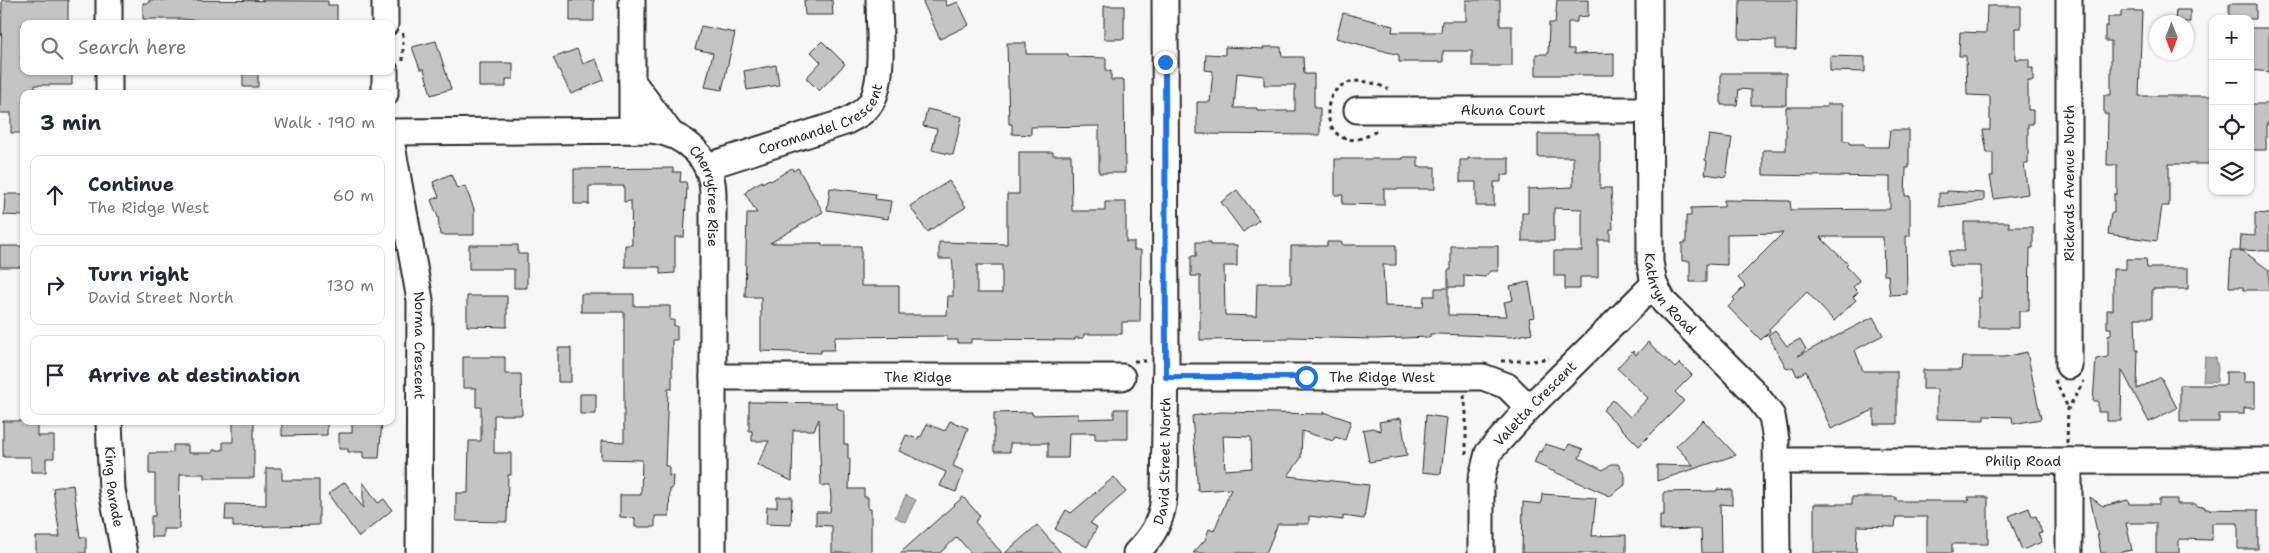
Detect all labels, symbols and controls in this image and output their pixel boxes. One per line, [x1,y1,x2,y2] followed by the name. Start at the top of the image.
[2149,15,2194,60] north arrow
[2209,15,2254,195] map controls
[2209,15,2254,60] button: +
[20,20,395,75] search box
[38,34,66,62] icon: search
[78,35,187,60] text: Search here
[1154,51,1177,74] route end
[2209,60,2254,105] button: −
[756,82,886,158] street label: Coromandel Crescent
[1461,101,1545,119] street label: Akuna Court
[2060,105,2078,261] street label: Rickards Avenue North
[2209,105,2254,150] button: locate
[40,109,101,137] text: 3 min
[273,112,375,133] text: Walk · 190 m
[686,141,722,247] street label: Cherrytree Rise
[2209,150,2254,195] button: layers
[88,172,174,197] text: Continue
[41,181,69,209] icon: ahead
[333,185,374,206] text: 60 m
[88,197,209,218] text: The Ridge West
[1641,253,1700,338] street label: Kathryn Road
[88,262,189,287] text: Turn right
[41,271,69,299] icon: right
[327,275,374,296] text: 130 m
[88,287,234,308] text: David Street North
[410,290,429,399] street label: Norma Crescent
[1490,357,1580,450] street label: Valetta Crescent
[41,361,69,389] icon: arrive
[88,363,300,388] text: Arrive at destination
[1295,366,1318,389] route start
[884,368,952,386] street label: The Ridge
[1329,368,1435,386] street label: The Ridge West
[1149,397,1174,527] street label: David Street North
[101,446,128,529] street label: King Parade
[1985,452,2061,470] street label: Philip Road

